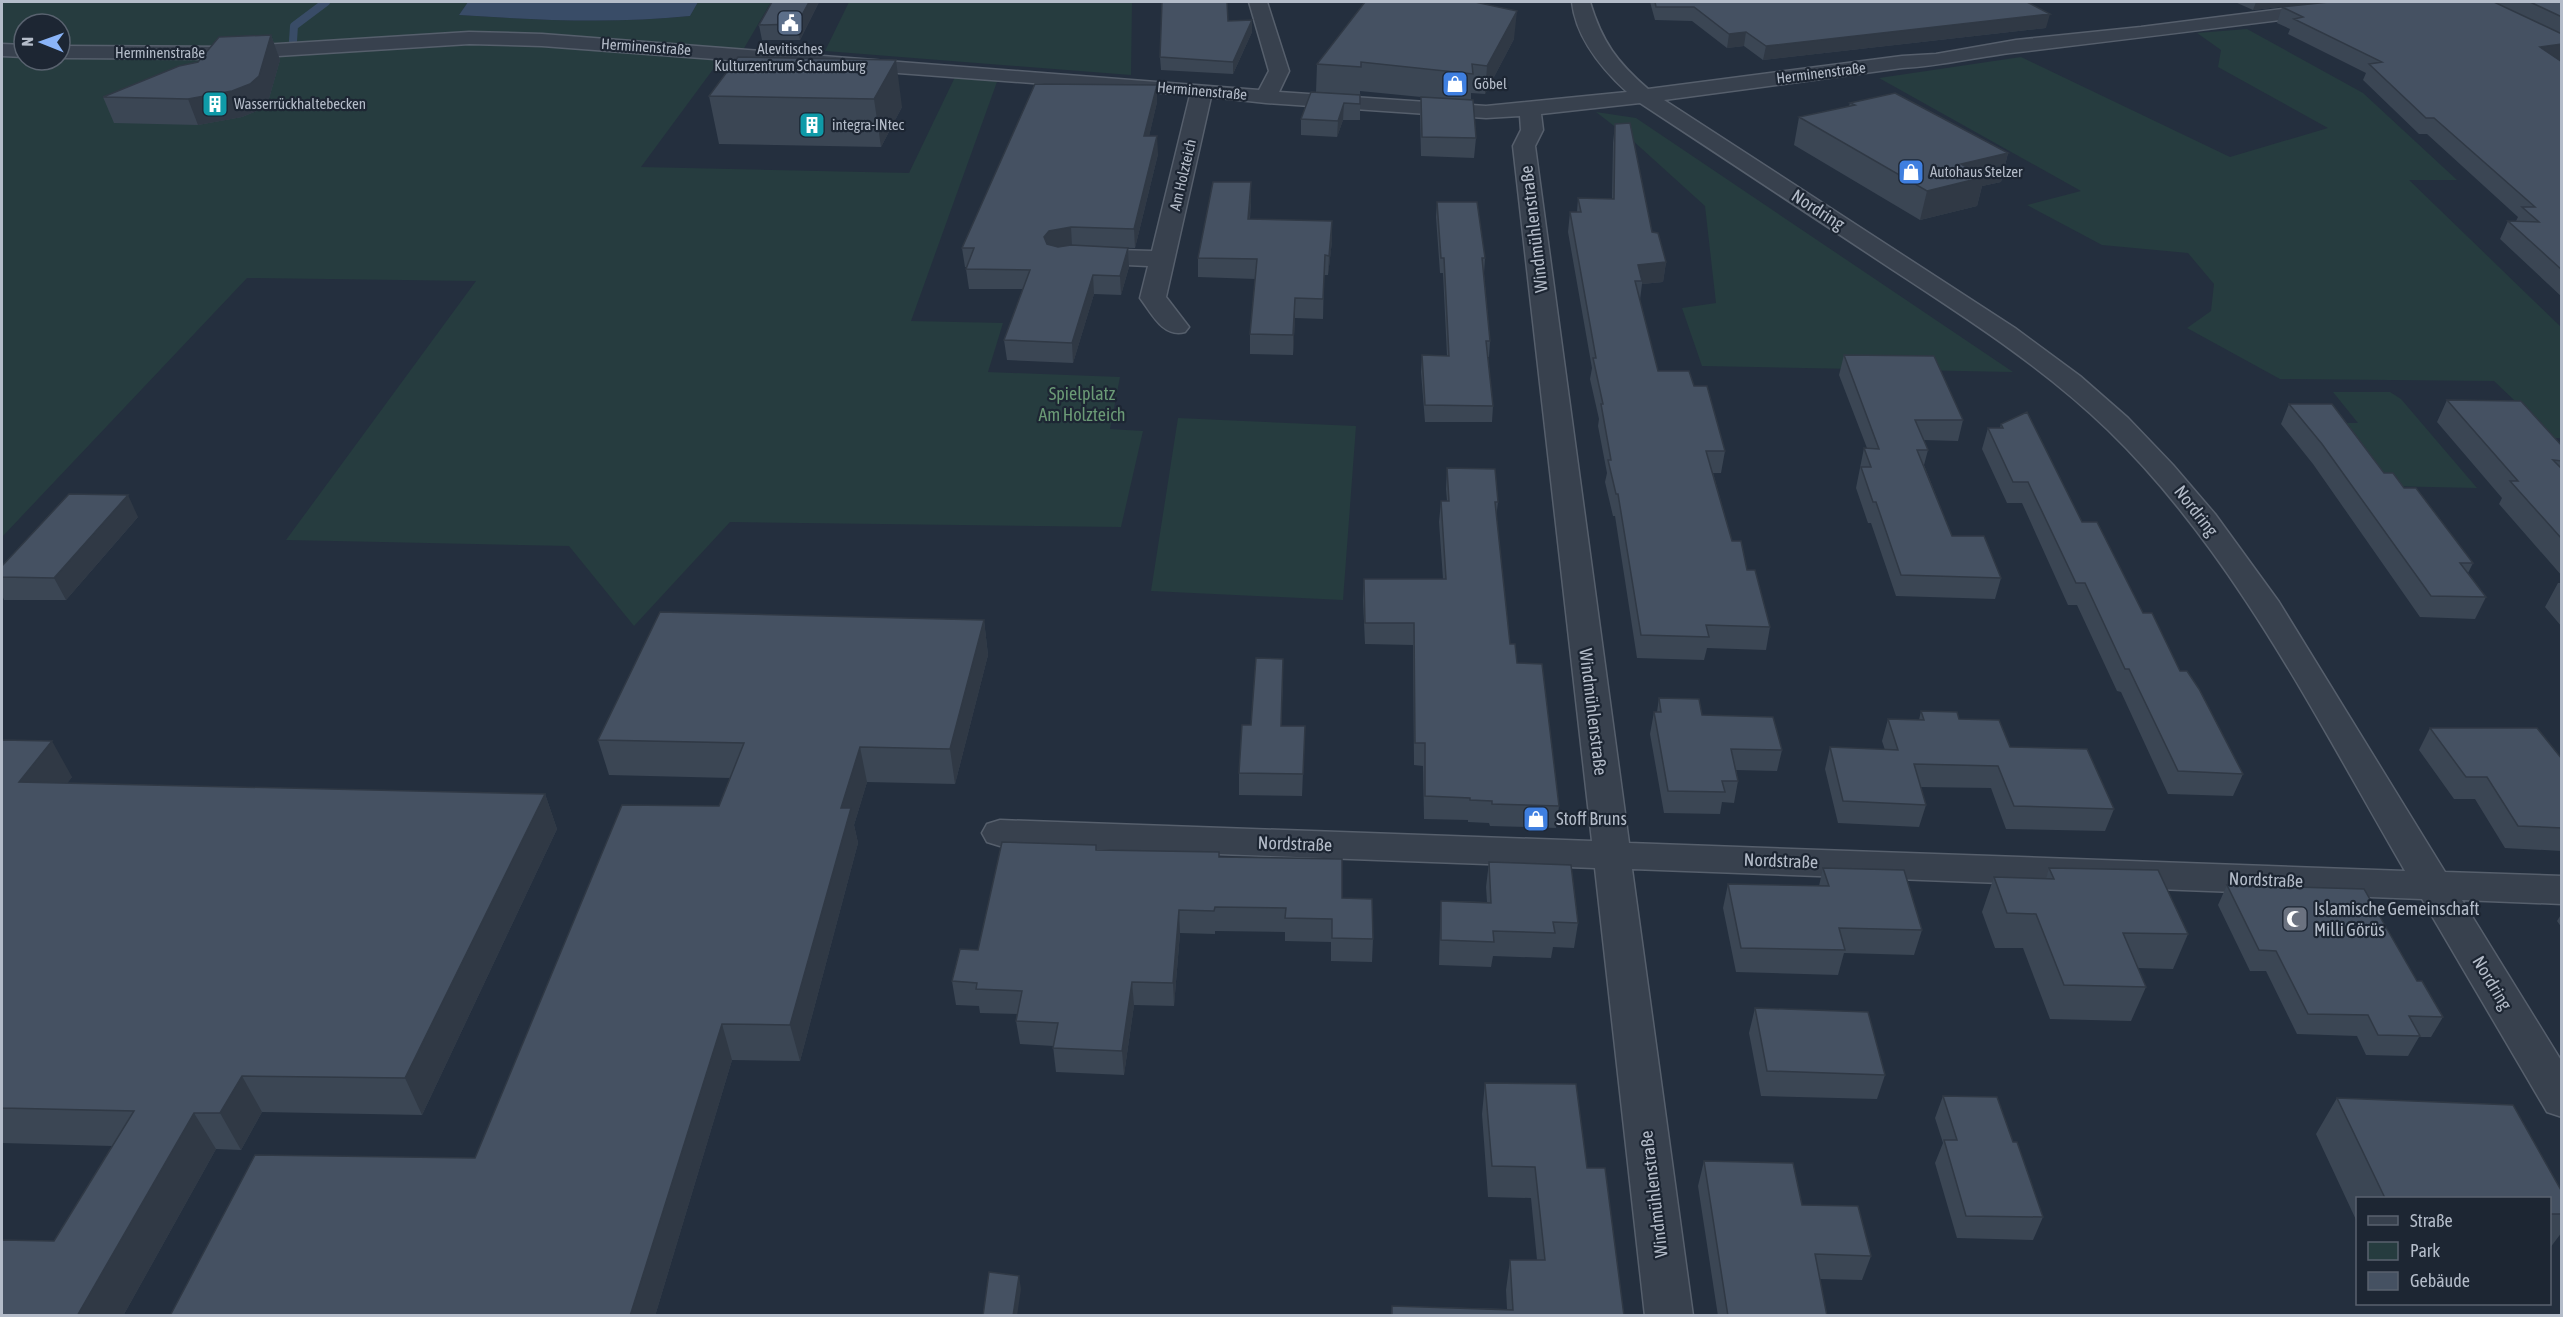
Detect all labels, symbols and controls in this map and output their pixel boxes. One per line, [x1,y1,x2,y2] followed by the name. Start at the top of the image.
[775,8,805,38] public building icon: Alevitisches Kulturzentrum Schaumburg
[12,12,72,72] north arrow
[600,35,692,58] street label: Herminenstraße
[18,37,36,47] text: N
[714,40,866,74] place label: Alevitisches Kulturzentrum Schaumburg
[115,44,205,61] street label: Herminenstraße
[1775,59,1867,86] street label: Herminenstraße
[1440,69,1470,99] shop icon: Göbel
[1474,75,1507,92] place label: Göbel
[1156,78,1248,103] street label: Herminenstraße
[200,89,230,119] building icon: Wasserrückhaltebecken
[234,95,366,112] place label: Wasserrückhaltebecken
[797,110,827,140] building icon: integra-INtec
[832,116,905,133] place label: integra-INtec
[1166,138,1199,212] street label: Am Holzteich
[1896,157,1926,187] shop icon: Autohaus Stelzer
[1930,163,2023,180] place label: Autohaus Stelzer
[1515,164,1552,294] street label: Windmühlenstraße
[1788,185,1849,235] street label: Nordring
[1038,383,1126,425] park label: Spielplatz Am Holzteich
[2170,481,2223,541] street label: Nordring
[1575,647,1612,777] street label: Windmühlenstraße
[1521,804,1551,834] shop icon: Stoff Bruns
[1556,808,1627,829] place label: Stoff Bruns
[1257,832,1333,855] street label: Nordstraße
[1743,849,1819,872] street label: Nordstraße
[2228,868,2304,891] street label: Nordstraße
[2314,898,2480,940] place label: Islamische Gemeinschaft Milli Görüs
[2280,904,2310,934] mosque icon: Islamische Gemeinschaft Milli Görüs
[2468,952,2517,1014] street label: Nordring
[1635,1129,1672,1259] street label: Windmühlenstraße
[2356,1197,2551,1305] legend
[2410,1210,2453,1231] text: Straße
[2410,1240,2440,1261] text: Park
[2410,1270,2470,1291] text: Gebäude

